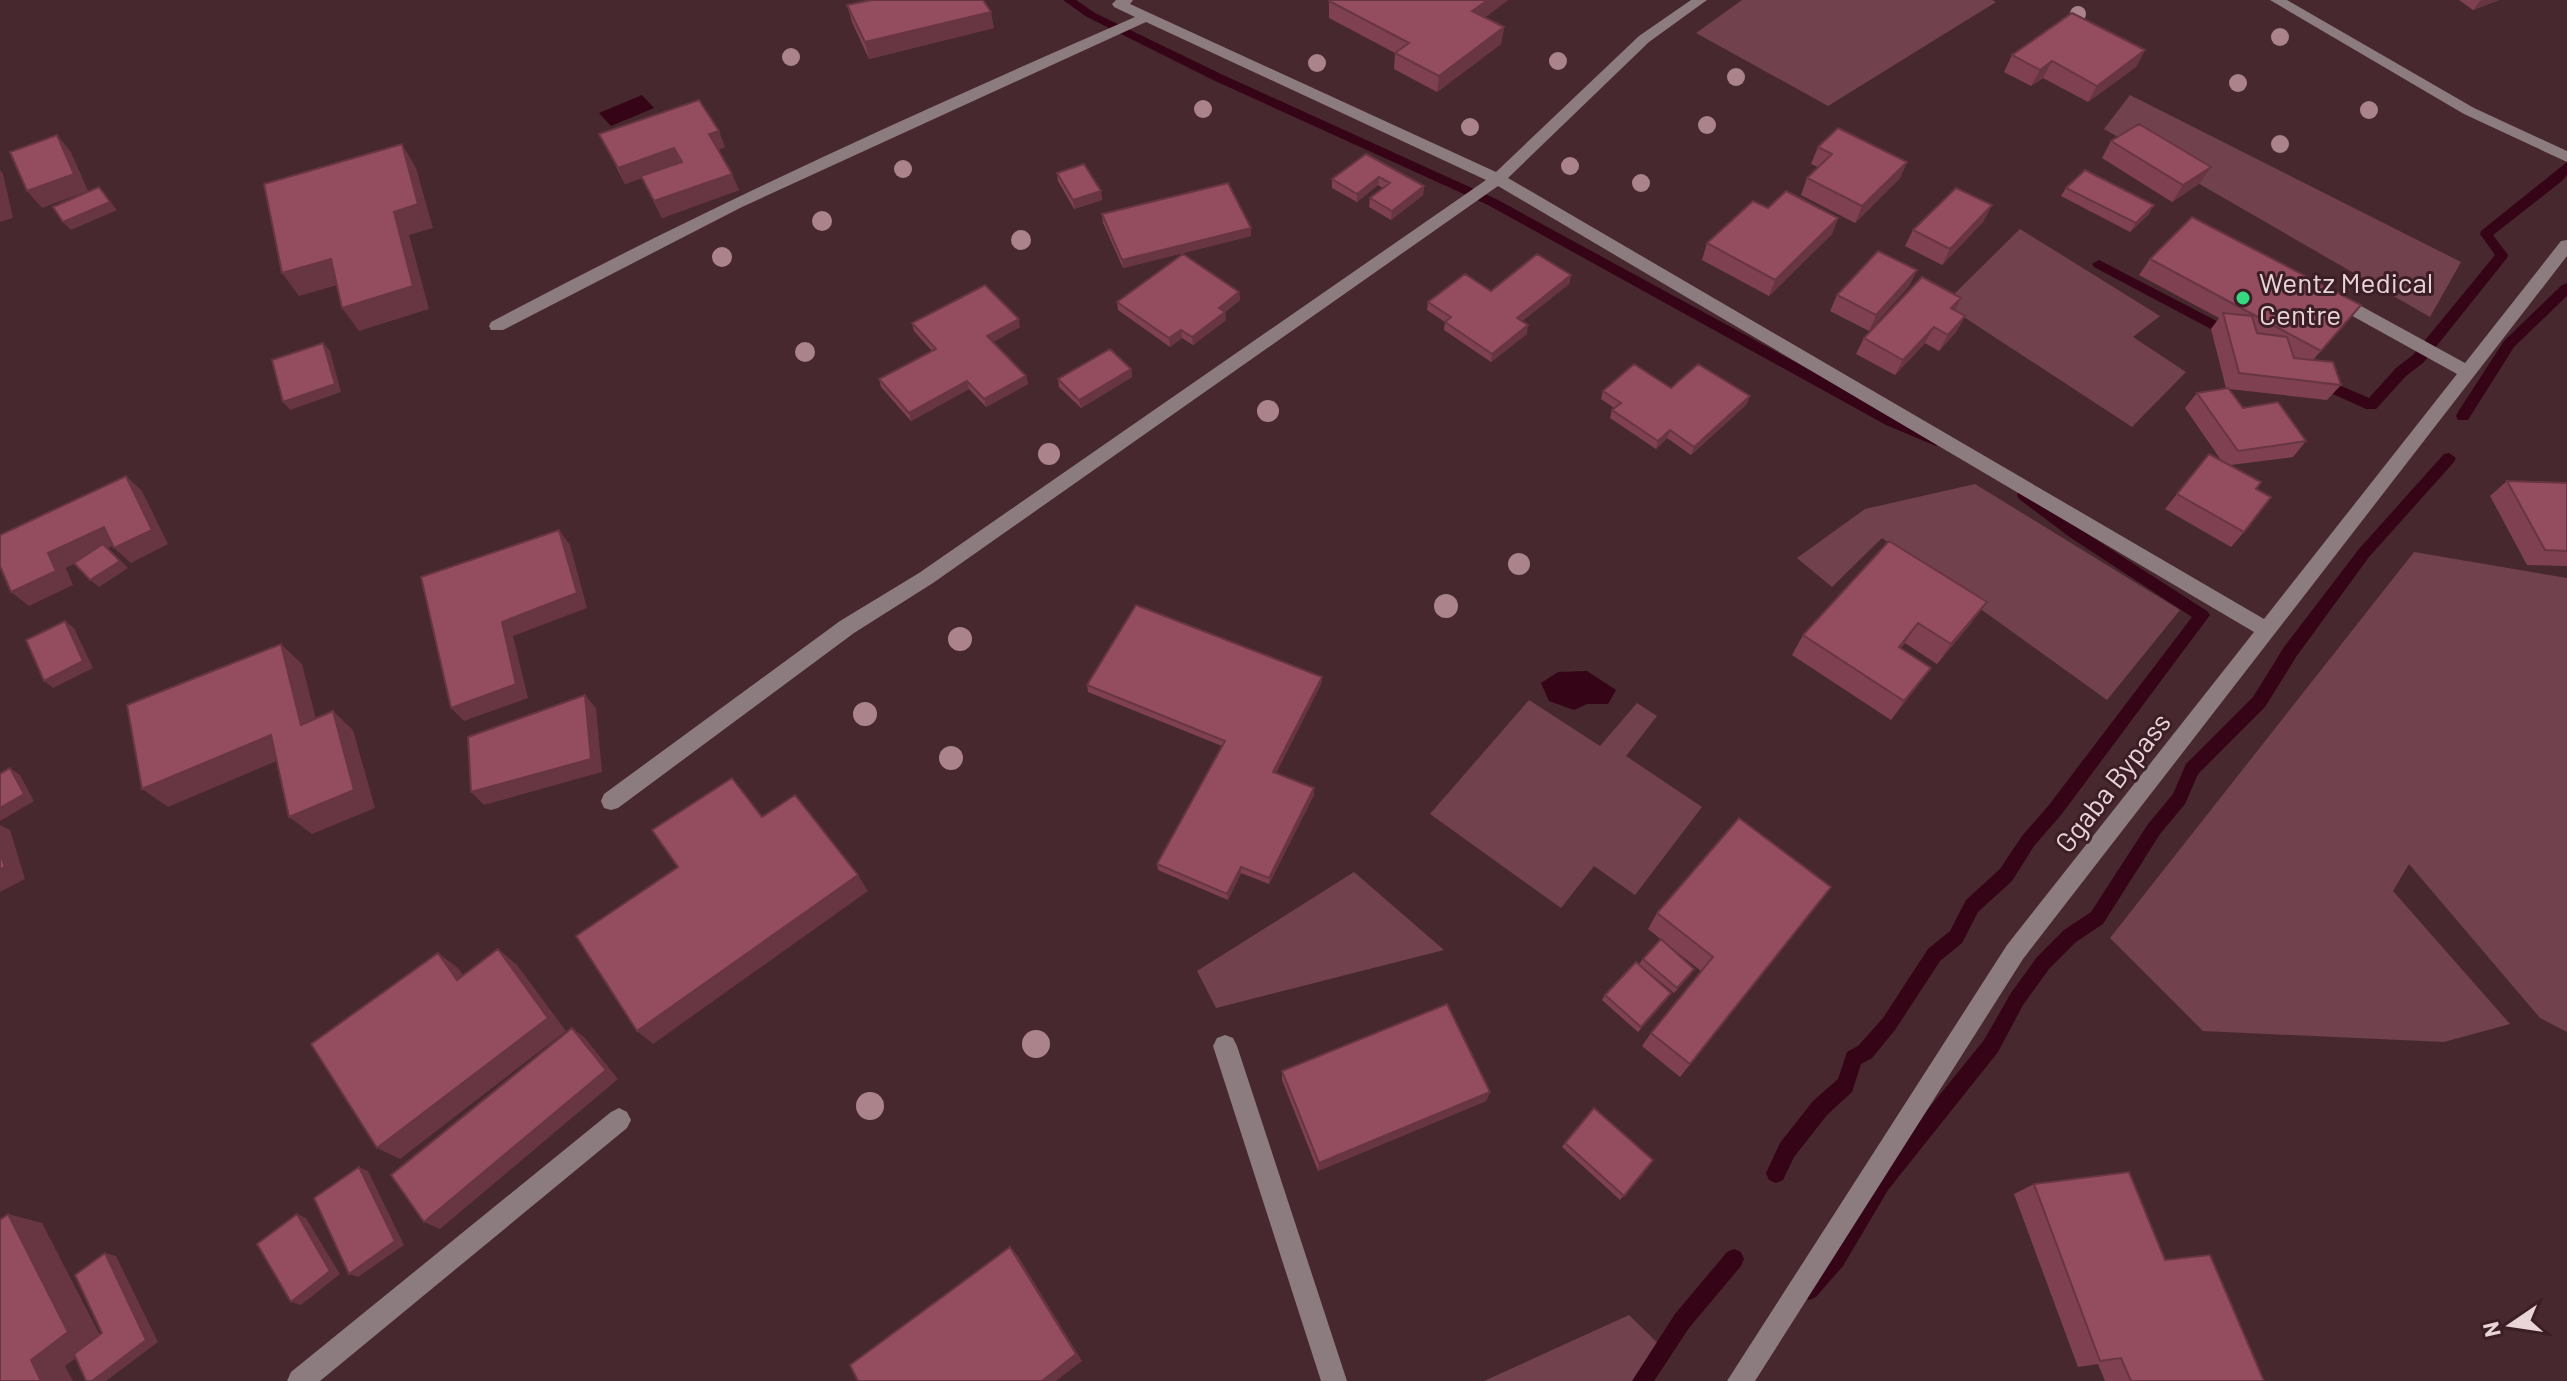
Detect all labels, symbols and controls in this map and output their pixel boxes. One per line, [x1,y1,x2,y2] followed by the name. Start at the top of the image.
[2259,265,2433,331] place label: Wentz Medical Centre
[2234,289,2252,307] marker: Wentz Medical Centre
[2047,705,2177,859] street label: Ggaba Bypass
[2471,1285,2551,1365] north arrow
[2476,1320,2505,1340] text: N

